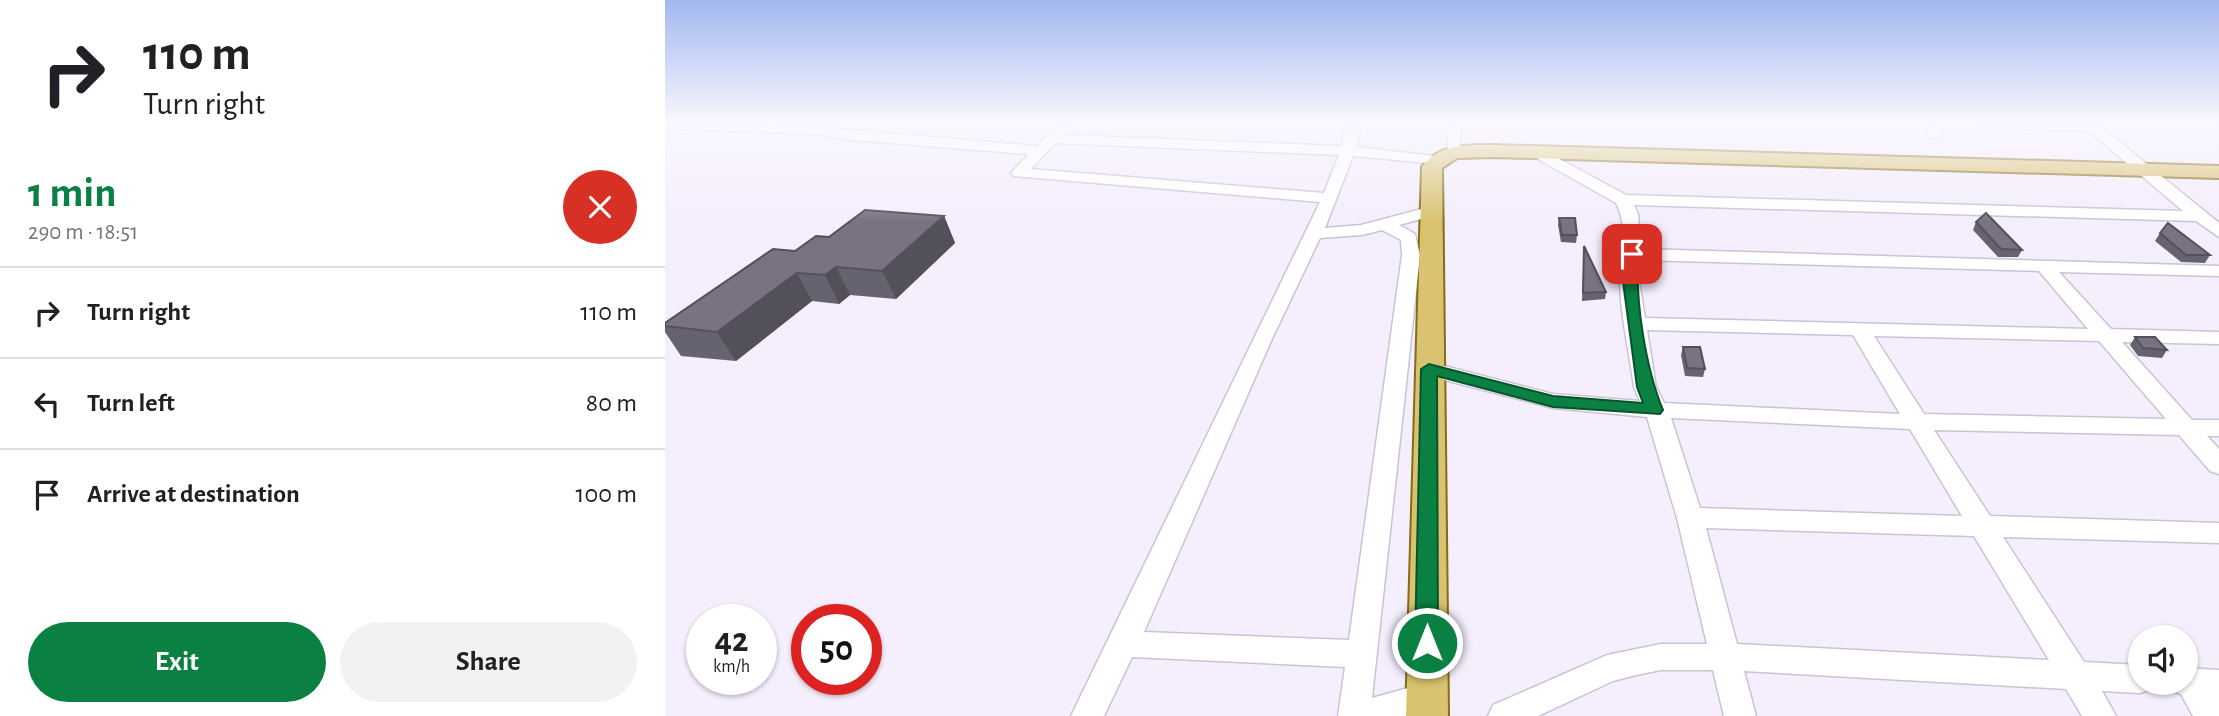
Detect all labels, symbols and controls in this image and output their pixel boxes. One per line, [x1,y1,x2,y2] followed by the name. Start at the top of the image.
[28,28,119,119] icon: right
[143,30,251,79] text: 110 m
[143,88,265,120] text: Turn right
[563,170,637,244] button: close
[28,172,117,214] text: 1 min
[28,221,138,244] text: 290 m · 18:51
[1602,224,1662,284] pin
[1613,235,1651,273] icon: arrive
[28,294,66,332] icon: right
[87,299,190,325] text: Turn right
[580,299,637,325] text: 110 m
[28,385,66,423] icon: left
[87,390,175,416] text: Turn left
[586,390,637,416] text: 80 m
[28,476,66,514] icon: arrive
[87,481,300,507] text: Arrive at destination
[576,481,637,507] text: 100 m
[791,604,882,695] speed limit sign: 50
[1390,606,1464,680] position arrow
[28,622,326,702] button: Exit
[340,622,637,702] button: Share
[714,623,749,658] text: 42
[2128,625,2198,695] map controls
[2128,625,2198,695] button: sound
[713,658,750,676] text: km/h

